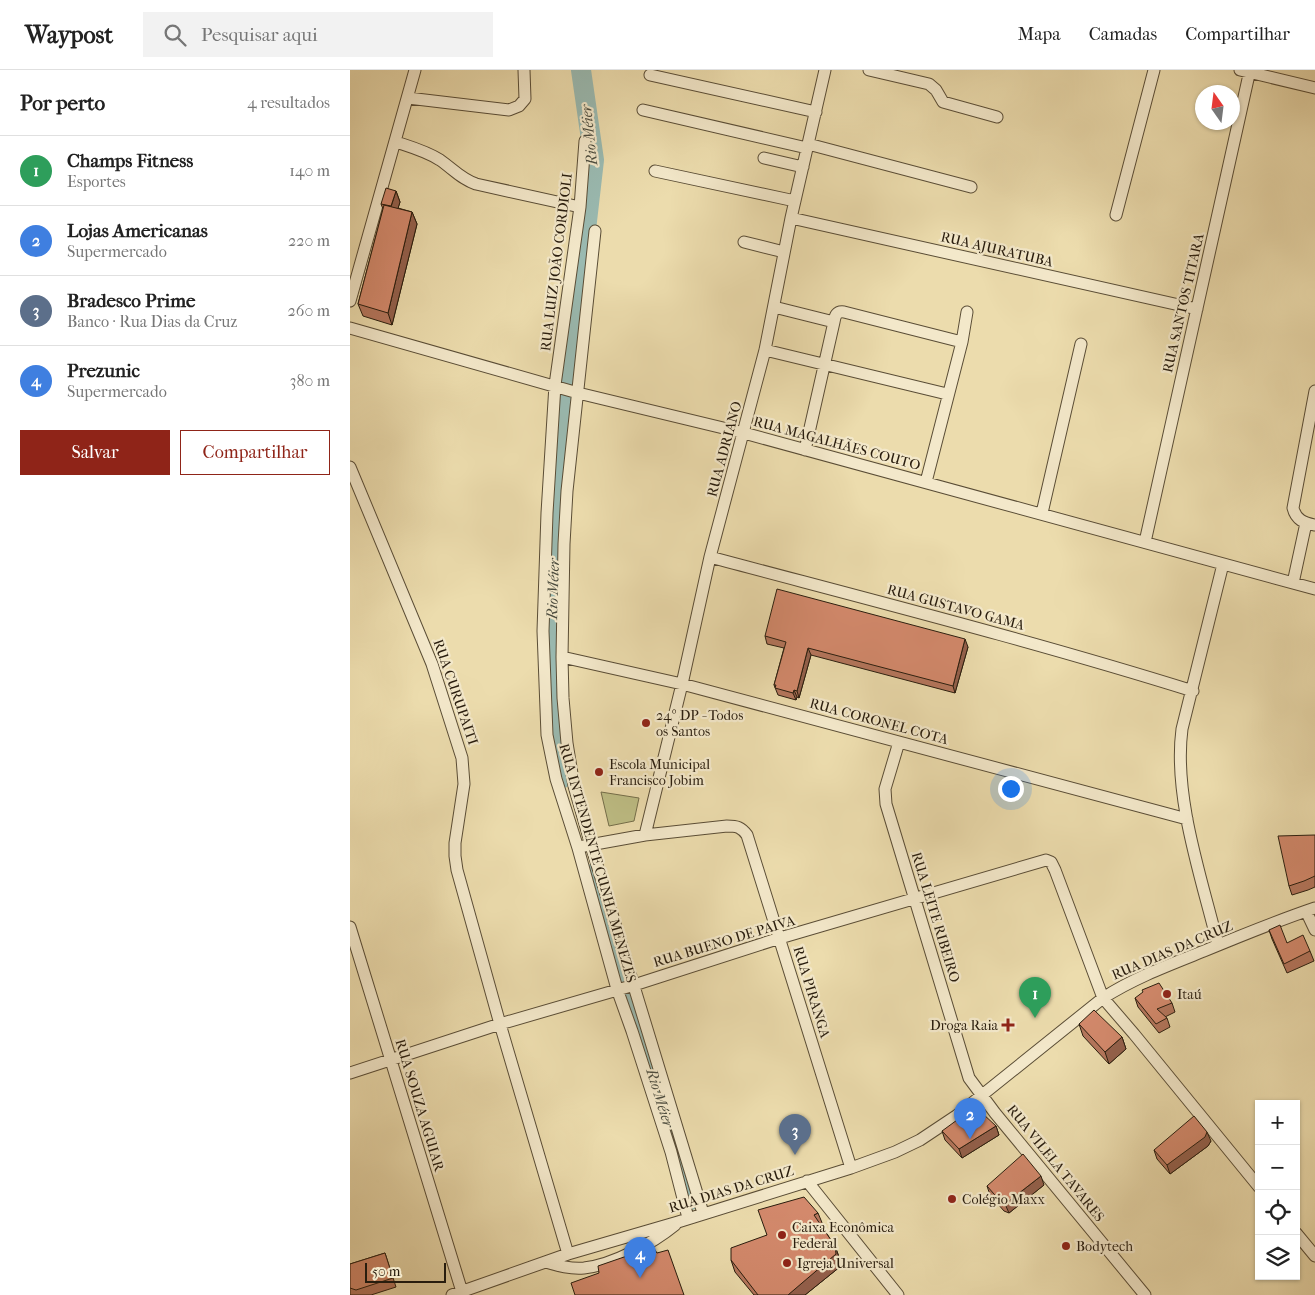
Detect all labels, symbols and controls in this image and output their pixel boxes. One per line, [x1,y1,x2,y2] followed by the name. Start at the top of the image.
[143,12,493,57] search box
[25,21,113,49] text: Waypost
[161,21,189,49] icon: search
[201,24,318,46] text: Pesquisar aqui
[1018,24,1061,45] text: Mapa
[1089,24,1157,45] text: Camadas
[1185,24,1290,45] text: Compartilhar
[1195,85,1240,130] north arrow
[20,91,105,115] text: Por perto
[247,93,330,112] text: 4 resultados
[577,103,601,167] water label: Rio Méier
[67,150,193,172] text: Champs Fitness
[33,161,39,180] text: 1
[289,161,330,180] text: 140 m
[537,171,576,352] street label: RUA LUIZ JOÃO CORDIOLI
[67,172,126,191] text: Esportes
[67,220,208,242] text: Lojas Americanas
[939,228,1056,271] street label: RUA AJURATUBA
[32,231,40,250] text: 2
[288,231,330,250] text: 220 m
[1159,231,1208,375] street label: RUA SANTOS TITARA
[67,242,167,261] text: Supermercado
[67,290,195,312] text: Bradesco Prime
[33,301,39,320] text: 3
[288,301,330,320] text: 260 m
[67,312,237,331] text: Banco · Rua Dias da Cruz
[67,360,140,382] text: Prezunic
[31,371,41,390] text: 4
[290,371,330,390] text: 380 m
[67,382,167,401] text: Supermercado
[704,399,745,499] street label: RUA ADRIANO
[752,413,922,474] street label: RUA MAGALHÃES COUTO
[20,430,170,475] button: Salvar
[180,430,330,475] button: Compartilhar
[543,557,563,621] water label: Rio Méier
[885,581,1027,634] street label: RUA GUSTAVO GAMA
[429,637,482,748] street label: RUA CURUPAITI
[808,695,951,748] street label: RUA CORONEL COTA
[656,707,743,740] place label: 24º DP - Todos os Santos
[640,717,652,729] marker: 24º DP - Todos os Santos
[555,742,640,985] street label: RUA INTENDENTE CUNHA MENEZES
[609,756,710,789] place label: Escola Municipal Francisco Jobim
[593,766,605,778] marker: Escola Municipal Francisco Jobim
[998,776,1024,802] your location
[908,850,963,984] street label: RUA LEITE RIBEIRO
[651,912,798,971] street label: RUA BUENO DE PAIVA
[1109,917,1236,984] street label: RUA DIAS DA CRUZ
[789,944,834,1041] street label: RUA PIRANGA
[1019,977,1051,1018] pin: 1
[1177,986,1202,1003] place label: Itaú
[1161,988,1173,1000] marker: Itaú
[930,1017,999,1034] place label: Droga Raia
[1002,1019,1014,1031] marker: Droga Raia
[391,1037,448,1174] street label: RUA SOUZA AGUIAR
[642,1065,678,1131] water label: Rio Méier
[954,1098,986,1139] pin: 2
[1255,1100,1300,1280] map controls
[1255,1100,1300,1145] button: +
[1003,1101,1108,1225] street label: RUA VILELA TAVARES
[779,1114,811,1155] pin: 3
[1255,1145,1300,1190] button: −
[667,1162,796,1217] street label: RUA DIAS DA CRUZ
[1255,1190,1300,1235] button: locate
[962,1191,1045,1208] place label: Colégio Maxx
[946,1193,958,1205] marker: Colégio Maxx
[792,1219,894,1252] place label: Caixa Econômica Federal
[776,1229,788,1241] marker: Caixa Econômica Federal
[1255,1235,1300,1280] button: layers
[624,1237,656,1278] pin: 4
[1076,1238,1133,1255] place label: Bodytech
[1060,1240,1072,1252] marker: Bodytech
[797,1255,894,1272] place label: Igreja Universal
[781,1257,793,1269] marker: Igreja Universal
[365,1260,446,1283] scale bar
[372,1263,400,1280] text: 50 m

